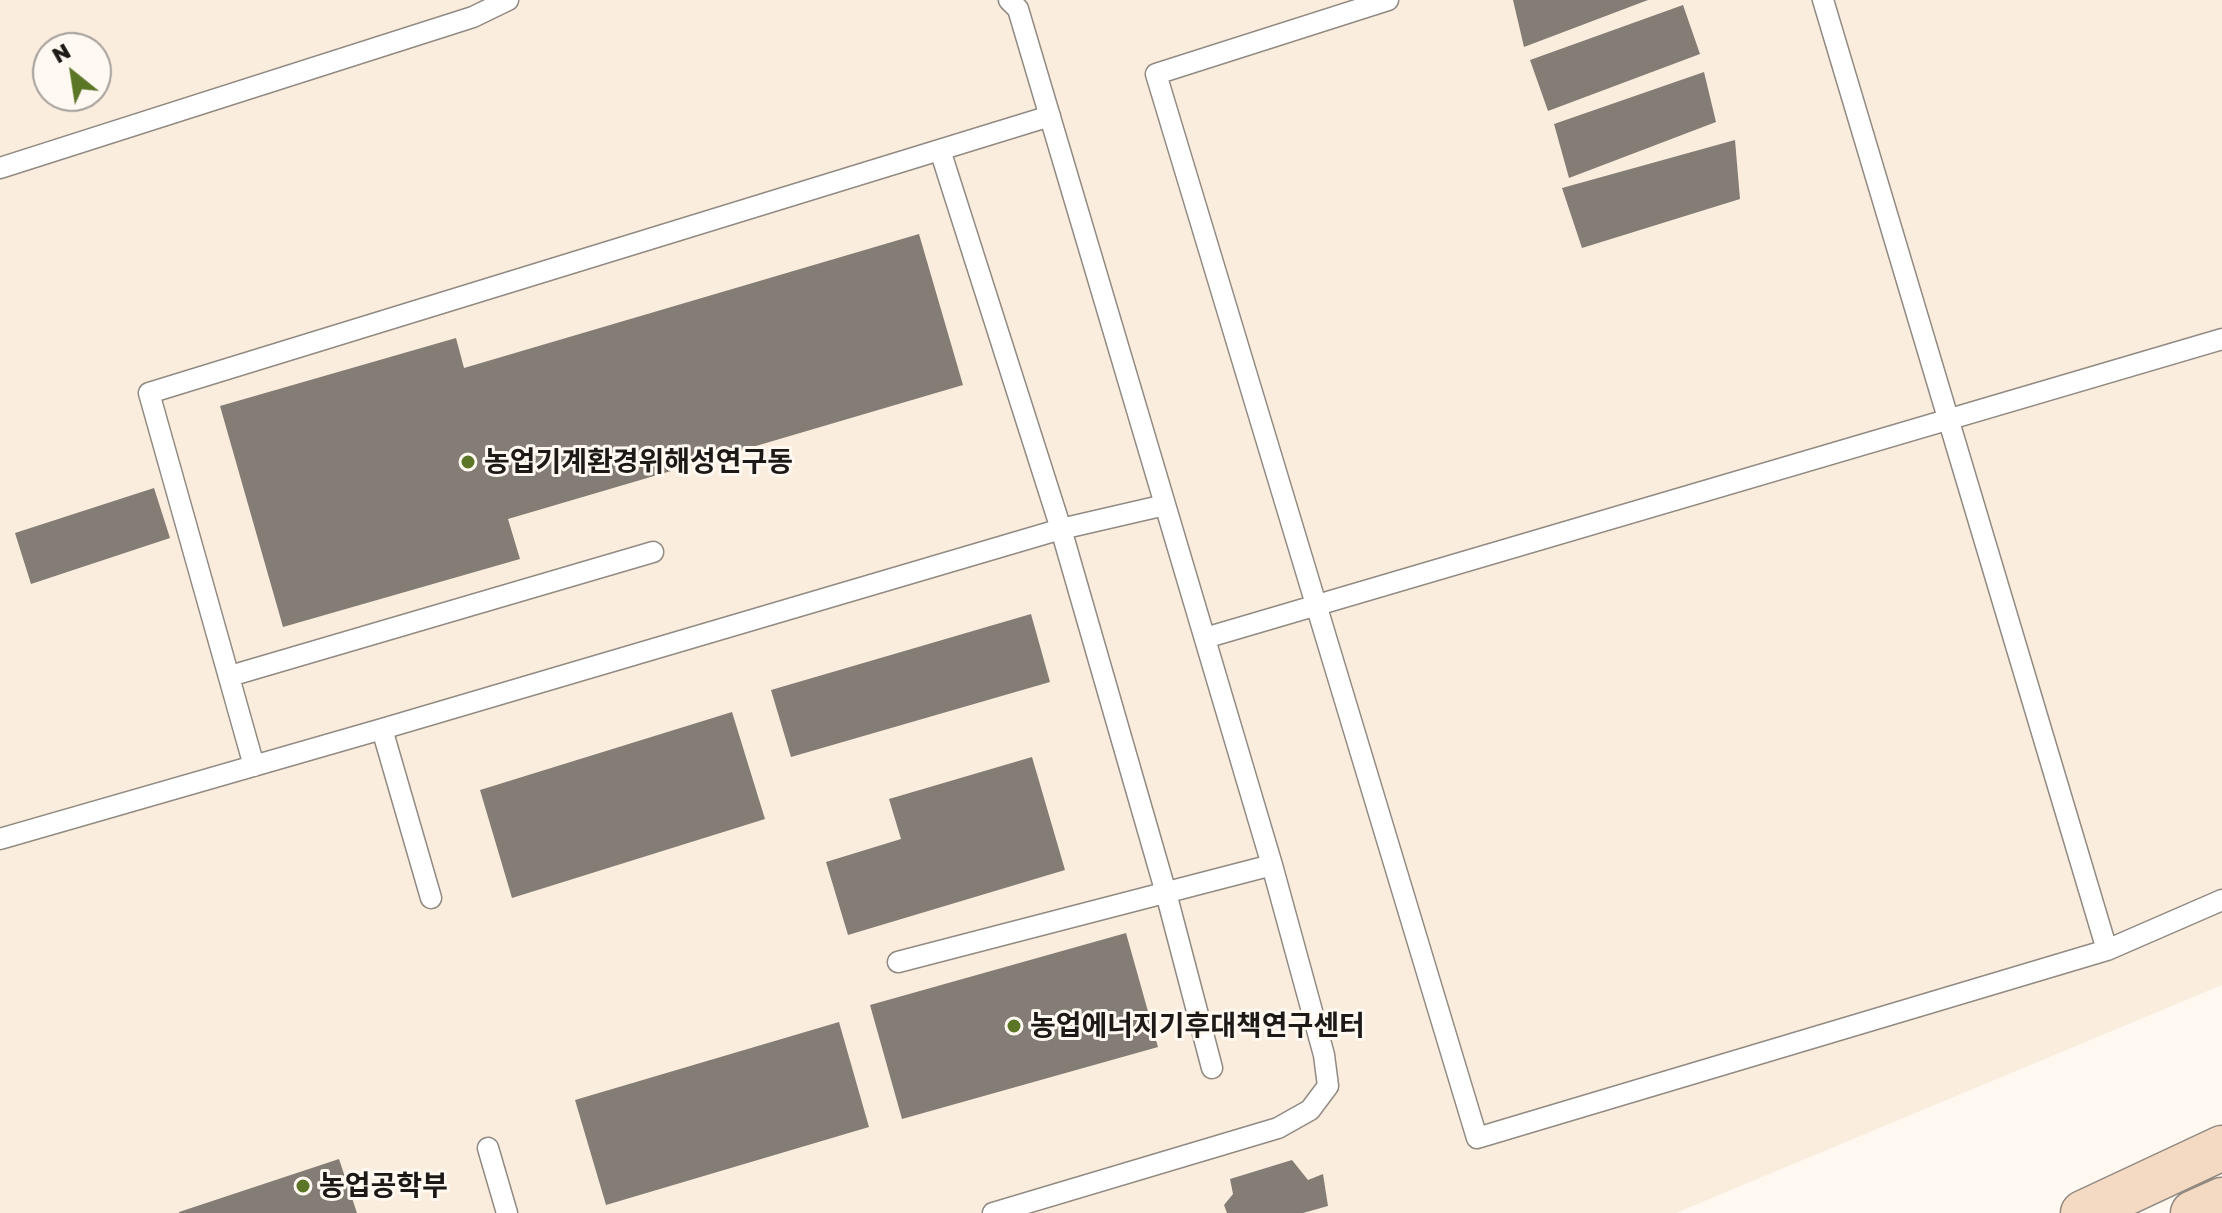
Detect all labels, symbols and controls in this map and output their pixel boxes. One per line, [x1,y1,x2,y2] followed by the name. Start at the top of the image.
[32,32,112,112] north arrow
[47,37,75,68] text: N
[484,445,793,479] place label: 농업기계환경위해성연구동
[459,453,477,471] marker: 농업기계환경위해성연구동
[1030,1009,1365,1043] place label: 농업에너지기후대책연구센터
[1005,1017,1023,1035] marker: 농업에너지기후대책연구센터
[319,1169,448,1203] place label: 농업공학부
[294,1177,312,1195] marker: 농업공학부

